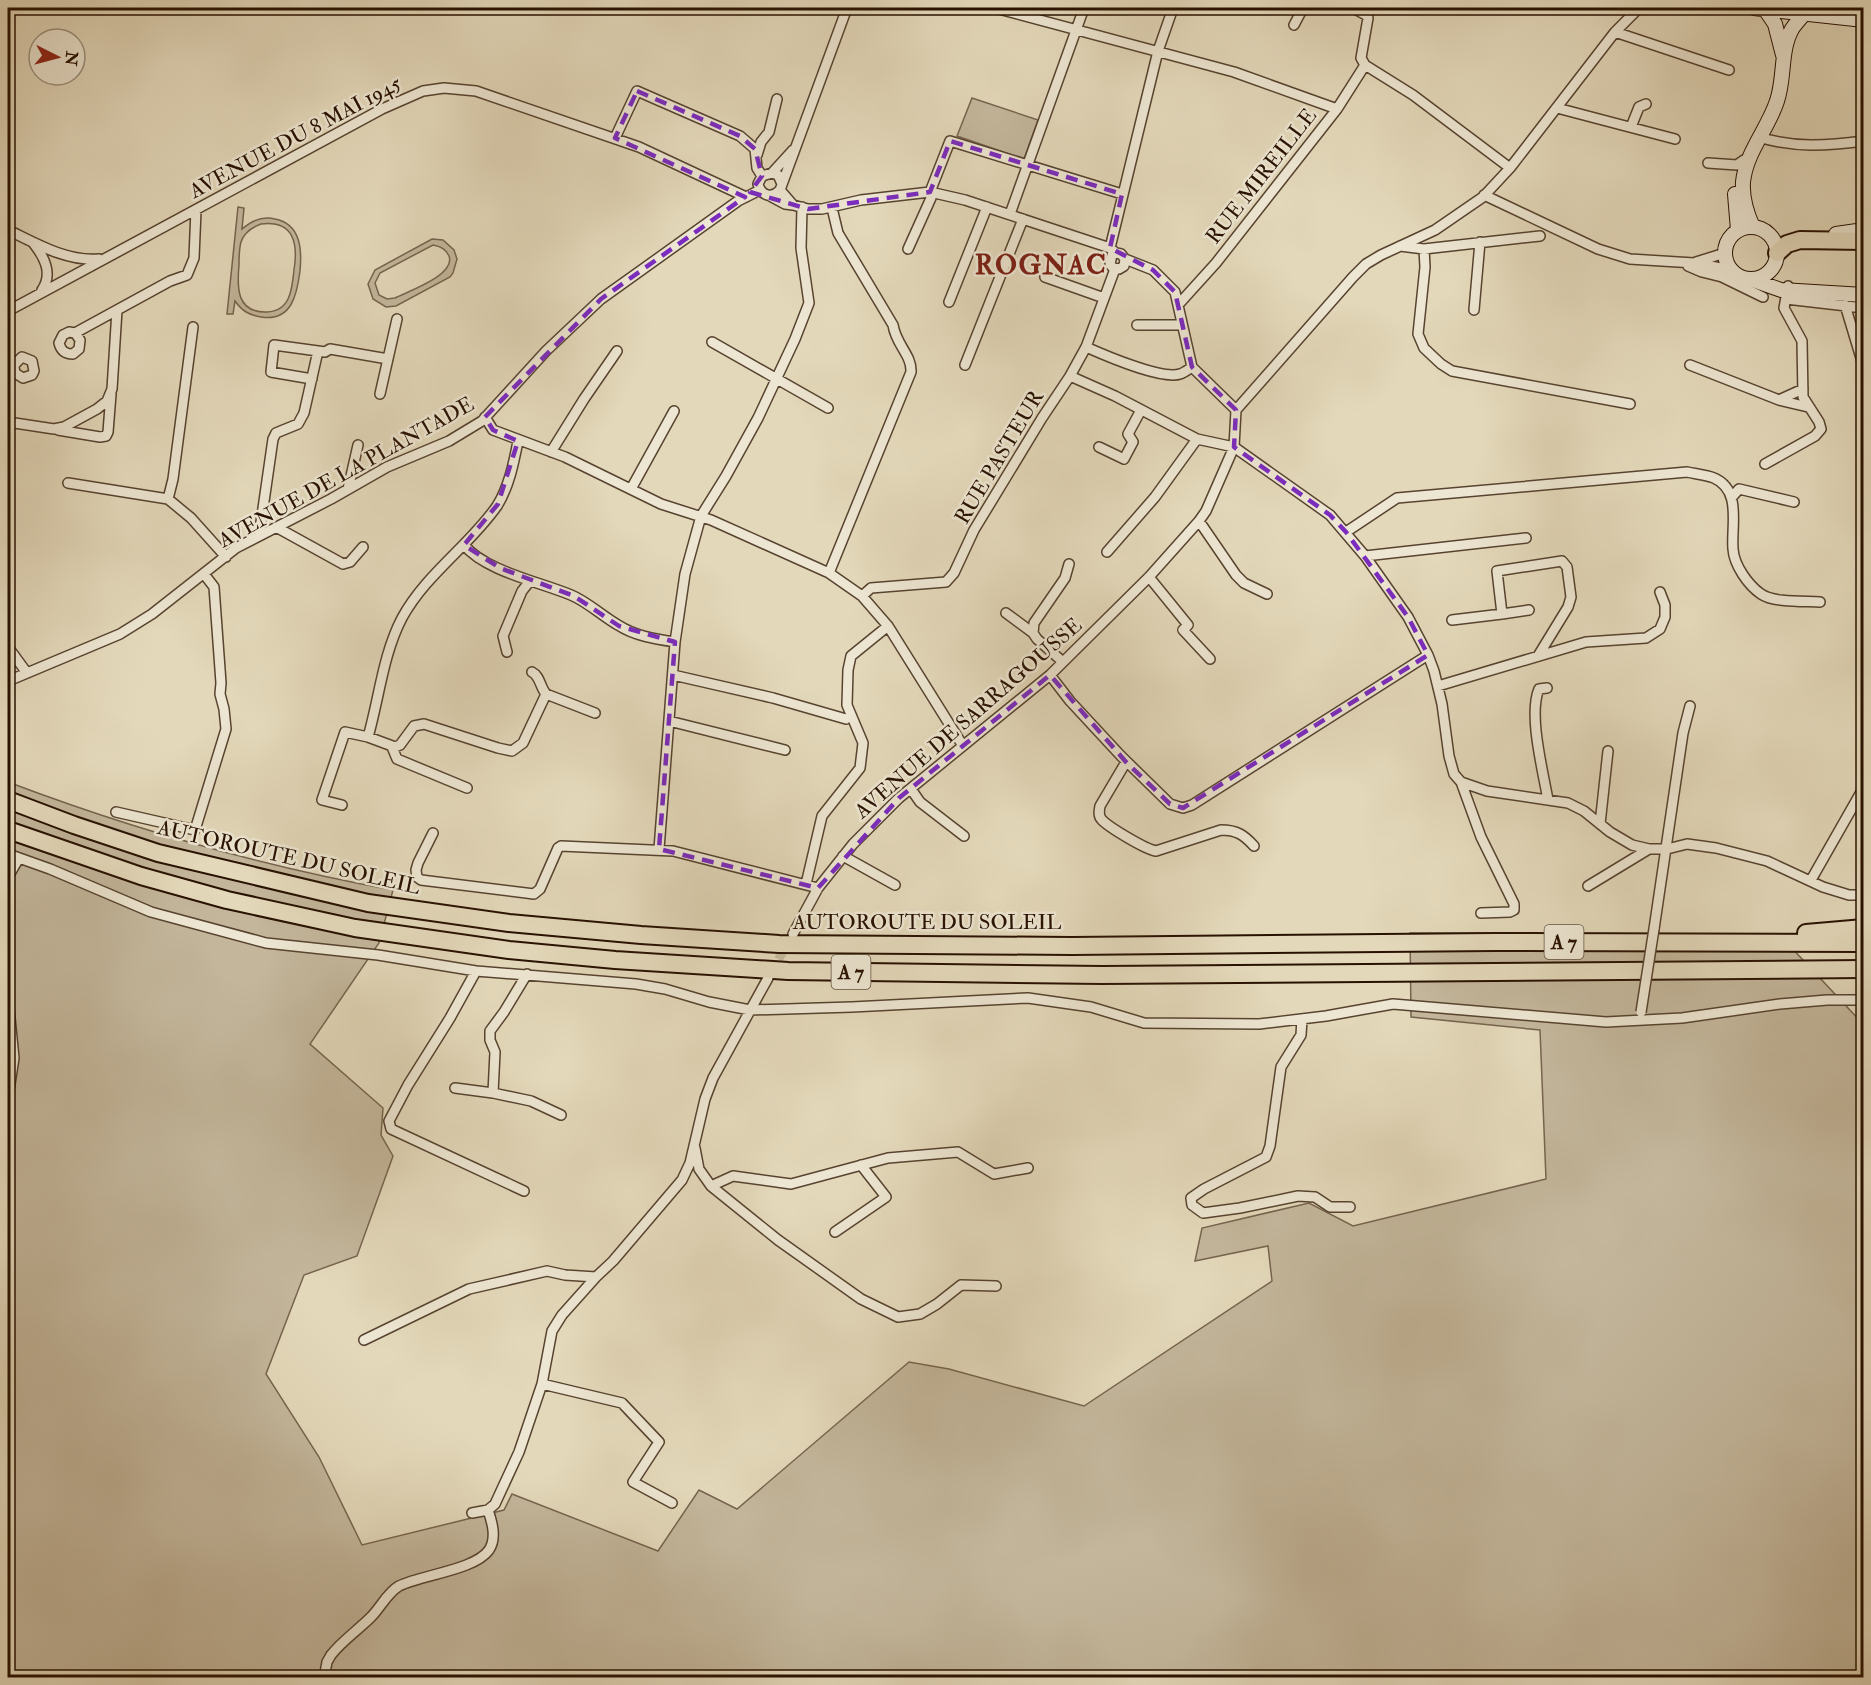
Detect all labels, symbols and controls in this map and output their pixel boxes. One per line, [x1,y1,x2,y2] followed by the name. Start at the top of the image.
[27,27,87,87] north arrow
[60,49,82,67] text: N
[184,70,407,205] street label: AVENUE DU 8 MAI 1945
[1200,103,1323,249] street label: RUE MIREILLE
[975,249,1107,282] district label: ROGNAC
[949,384,1051,529] street label: RUE PASTEUR
[213,391,479,555] street label: AVENUE DE LA PLANTADE
[848,612,1088,825] street label: AVENUE DE SARRAGOUSSE
[154,814,423,901] street label: AUTOROUTE DU SOLEIL
[792,909,1061,936] street label: AUTOROUTE DU SOLEIL
[1544,925,1584,959] road number: A 7
[832,955,870,989] road number: A 7

